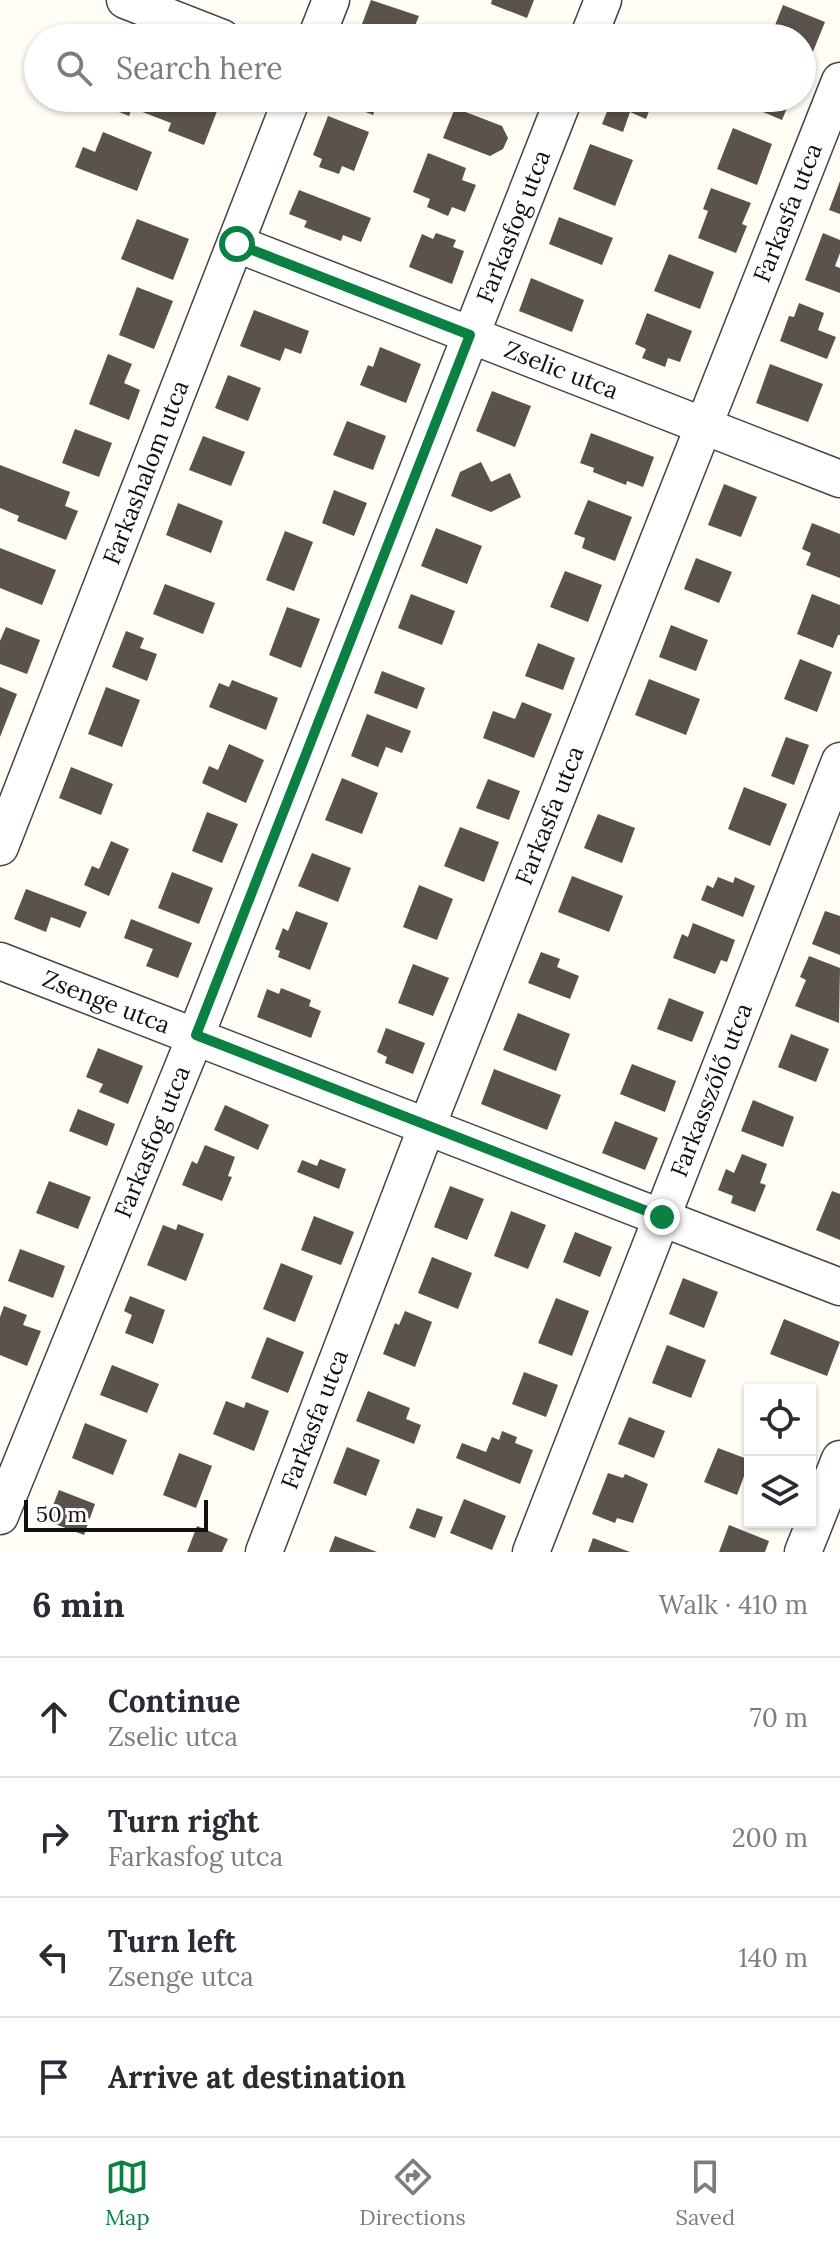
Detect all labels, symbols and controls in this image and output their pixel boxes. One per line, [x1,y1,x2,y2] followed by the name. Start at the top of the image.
[24,24,816,112] search box
[52,46,96,90] icon: search
[116,49,283,87] text: Search here
[746,139,829,287] street label: Farkasfa utca
[469,145,557,307] street label: Farkasfog utca
[219,226,255,262] route start
[500,334,623,406] street label: Zselic utca
[96,376,195,569] street label: Farkashalom utca
[508,741,591,889] street label: Farkasfa utca
[38,963,175,1041] street label: Zsenge utca
[663,998,759,1181] street label: Farkasszőlő utca
[107,1061,197,1222] street label: Farkasfog utca
[644,1199,680,1235] route end
[274,1345,355,1493] street label: Farkasfa utca
[744,1384,816,1528] map controls
[744,1384,816,1456] button: locate
[744,1456,816,1528] button: layers
[24,1496,208,1532] scale bar
[36,1500,87,1528] text: 50 m
[32,1583,125,1626] text: 6 min
[659,1588,808,1621] text: Walk · 410 m
[108,1682,240,1720] text: Continue
[32,1695,76,1739] icon: ahead
[750,1701,808,1734] text: 70 m
[108,1720,238,1753] text: Zselic utca
[108,1802,259,1840] text: Turn right
[32,1815,76,1859] icon: right
[732,1821,808,1854] text: 200 m
[108,1840,283,1873] text: Farkasfog utca
[108,1922,236,1960] text: Turn left
[32,1935,76,1979] icon: left
[738,1941,808,1974] text: 140 m
[108,1960,254,1993] text: Zsenge utca
[32,2055,76,2099] icon: arrive
[108,2058,406,2096] text: Arrive at destination
[105,2155,150,2231] tab: Map
[359,2155,466,2231] tab: Directions
[676,2155,735,2231] tab: Saved

